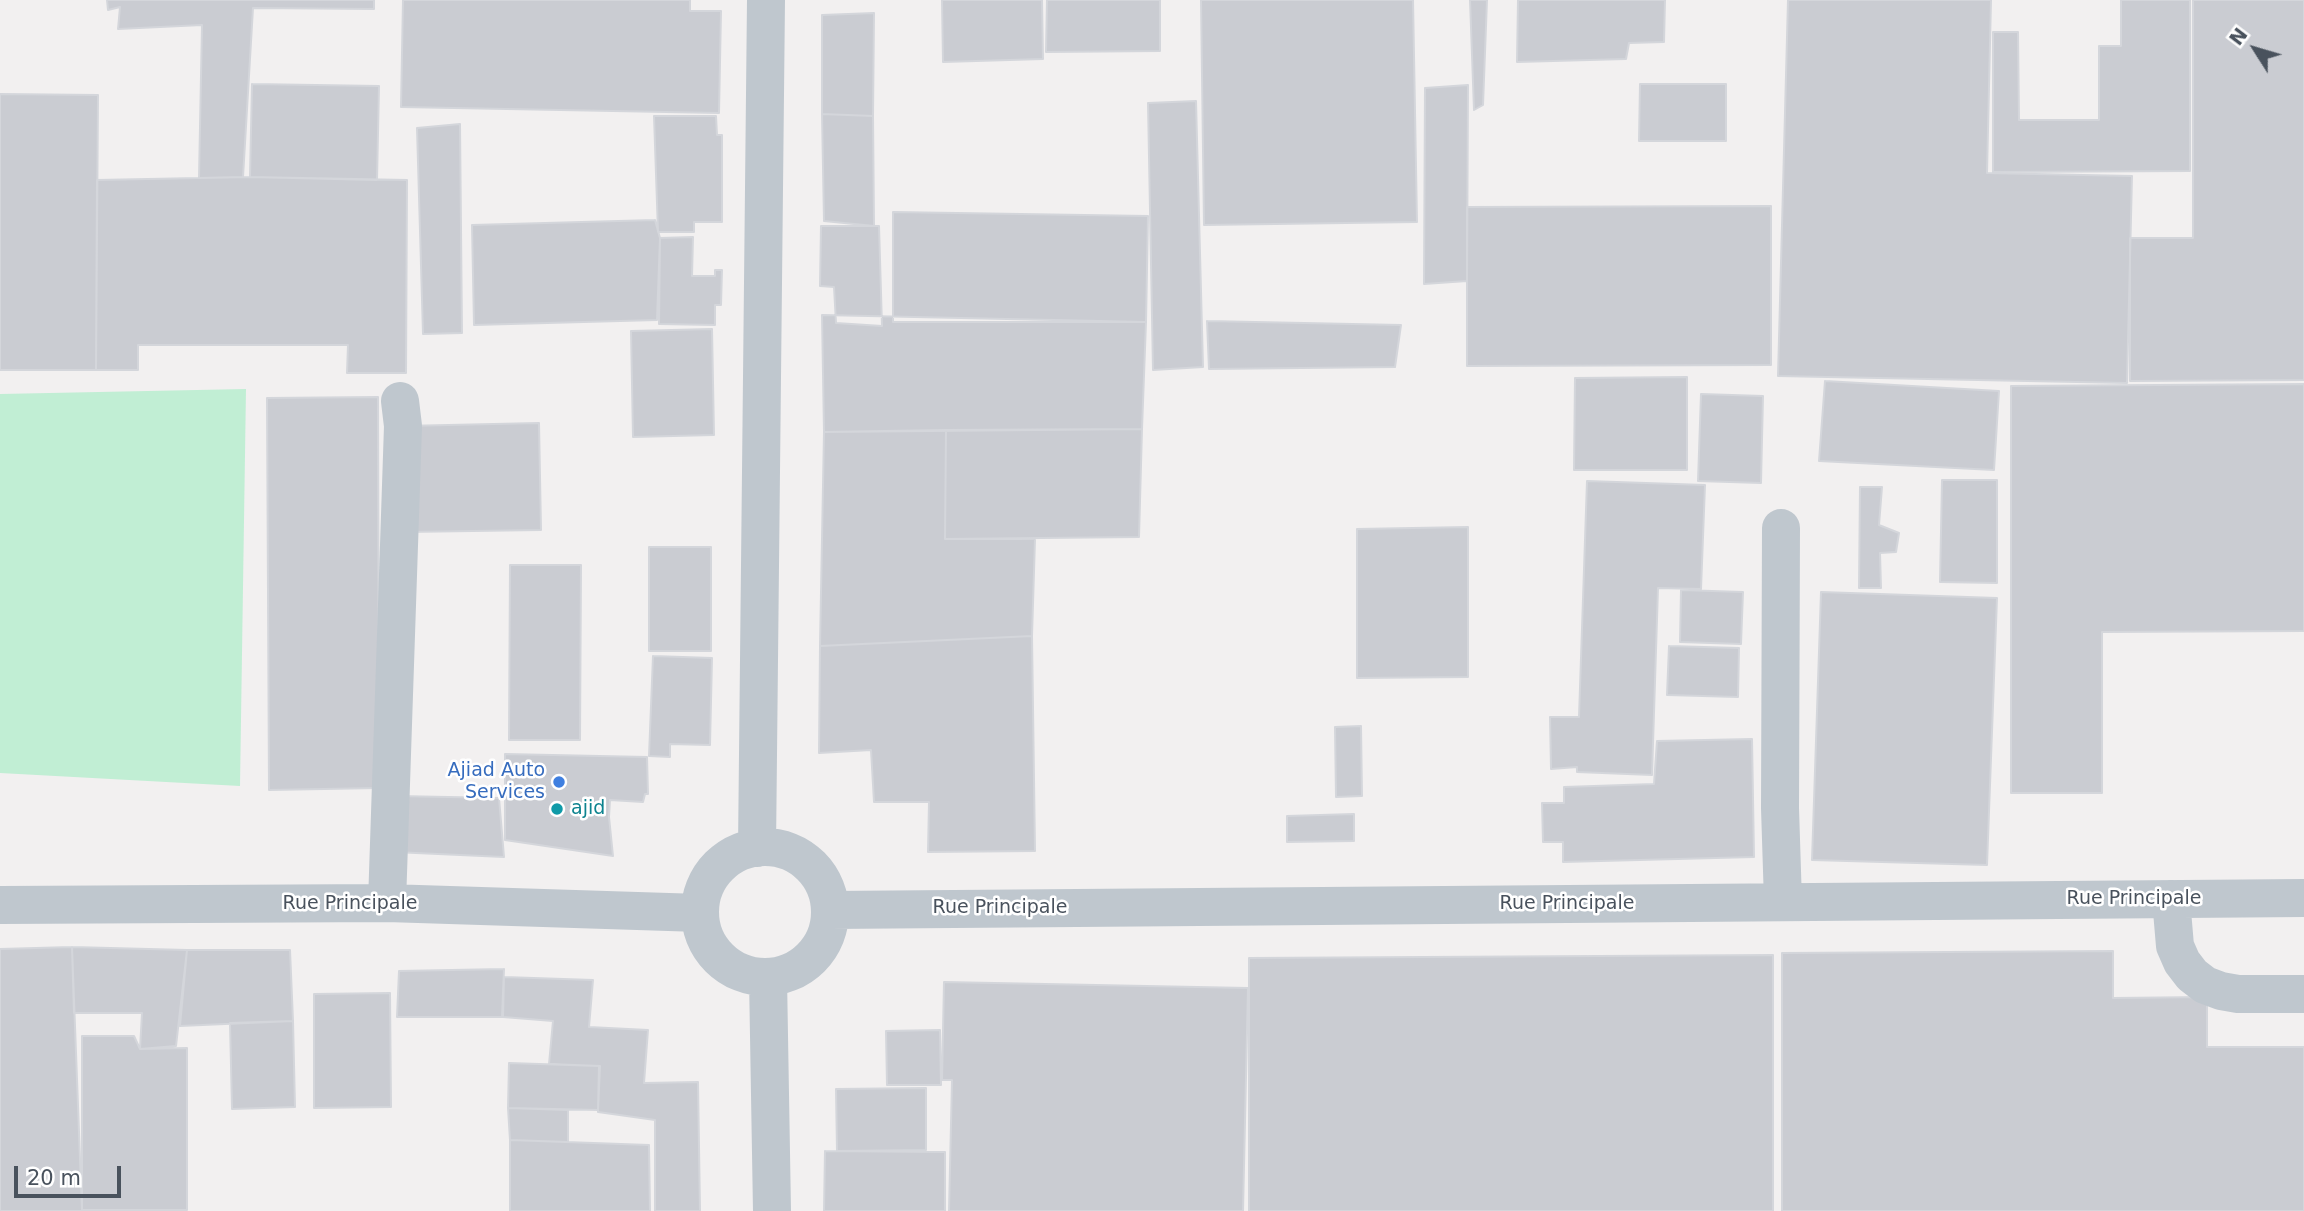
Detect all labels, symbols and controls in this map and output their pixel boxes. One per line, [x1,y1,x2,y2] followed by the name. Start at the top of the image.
[2220,14,2290,84] north arrow
[2225,23,2252,49] text: N
[448,760,545,804] place label: Ajiad Auto Services
[551,774,567,790] marker: Ajiad Auto Services
[571,798,605,820] place label: ajid
[549,801,565,817] marker: ajid
[2067,888,2201,910] street label: Rue Principale
[283,893,417,915] street label: Rue Principale
[1500,893,1634,915] street label: Rue Principale
[933,897,1067,919] street label: Rue Principale
[18,1152,124,1196] scale bar
[27,1166,81,1190] text: 20 m

